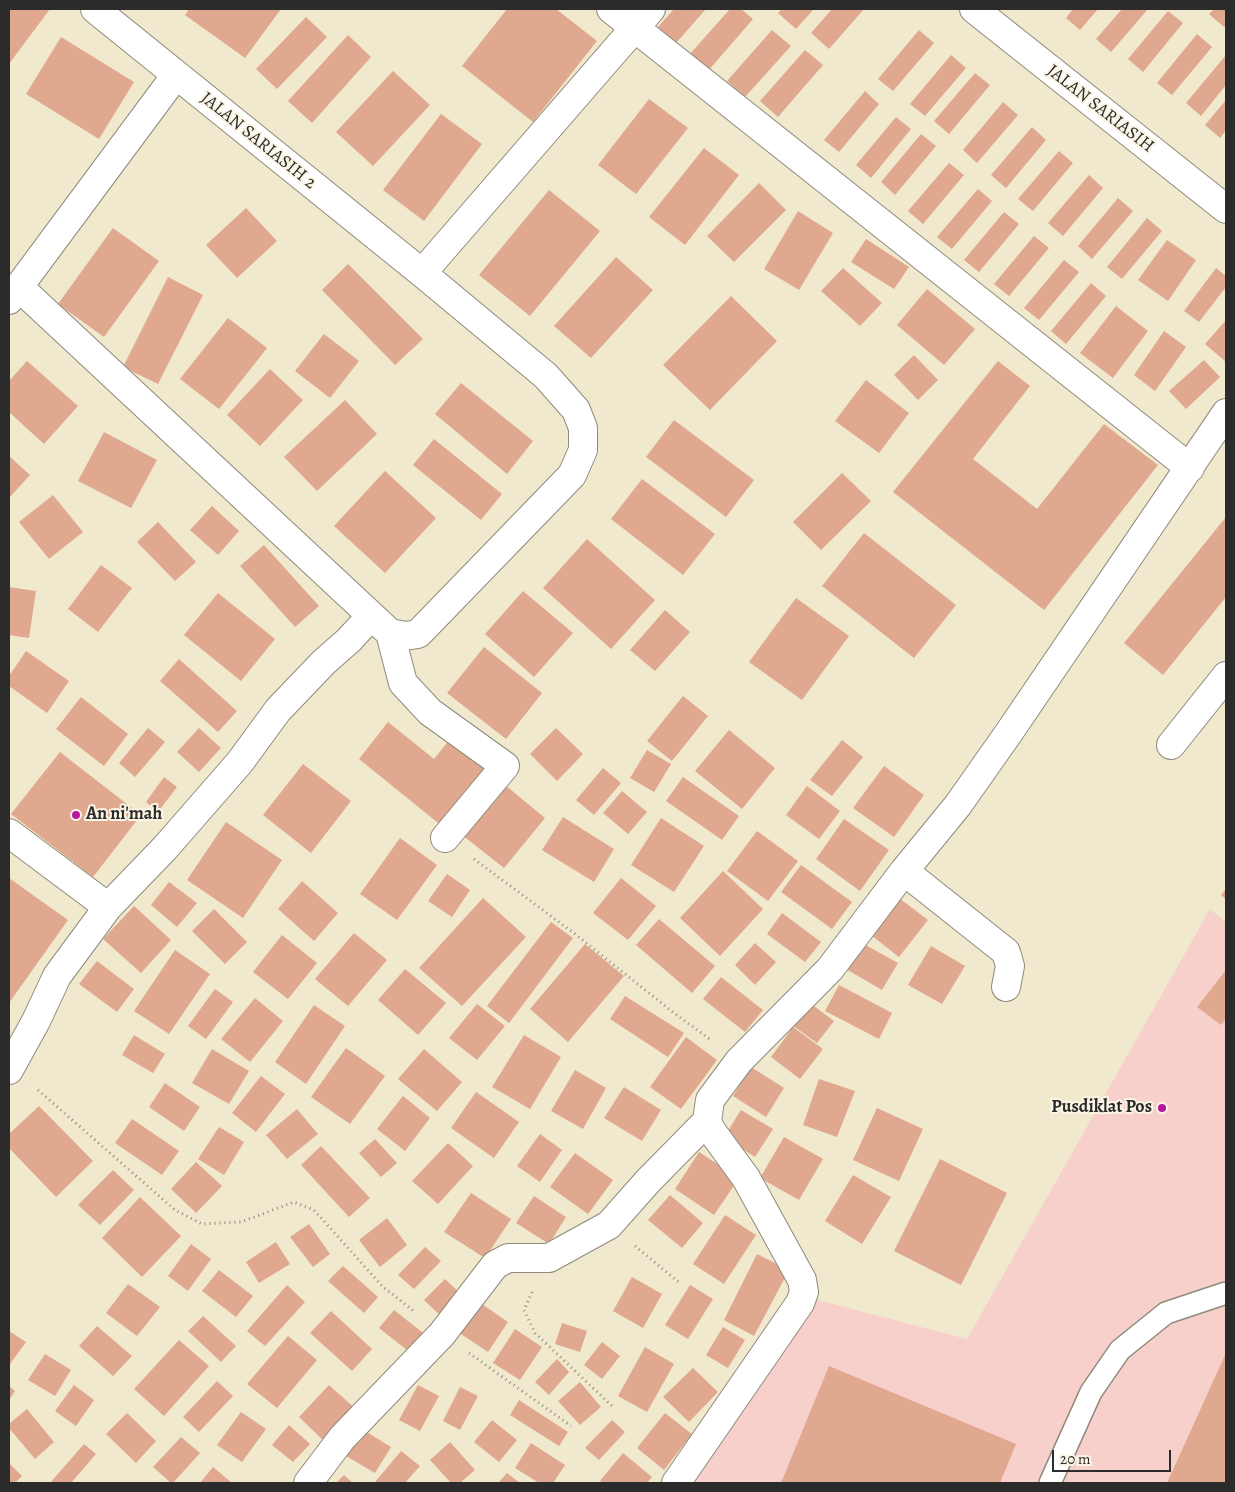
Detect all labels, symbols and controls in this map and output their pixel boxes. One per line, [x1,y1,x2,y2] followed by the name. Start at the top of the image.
[1042,60,1158,158] street label: JALAN SARIASIH
[196,88,320,194] street label: JALAN SARIASIH 2
[86,804,162,826] place label: An ni'mah
[70,809,82,821] marker: An ni'mah
[1051,1097,1152,1119] place label: Pusdiklat Pos
[1156,1102,1168,1114] marker: Pusdiklat Pos
[1055,1440,1174,1472] scale bar
[1060,1449,1091,1469] text: 20 m

